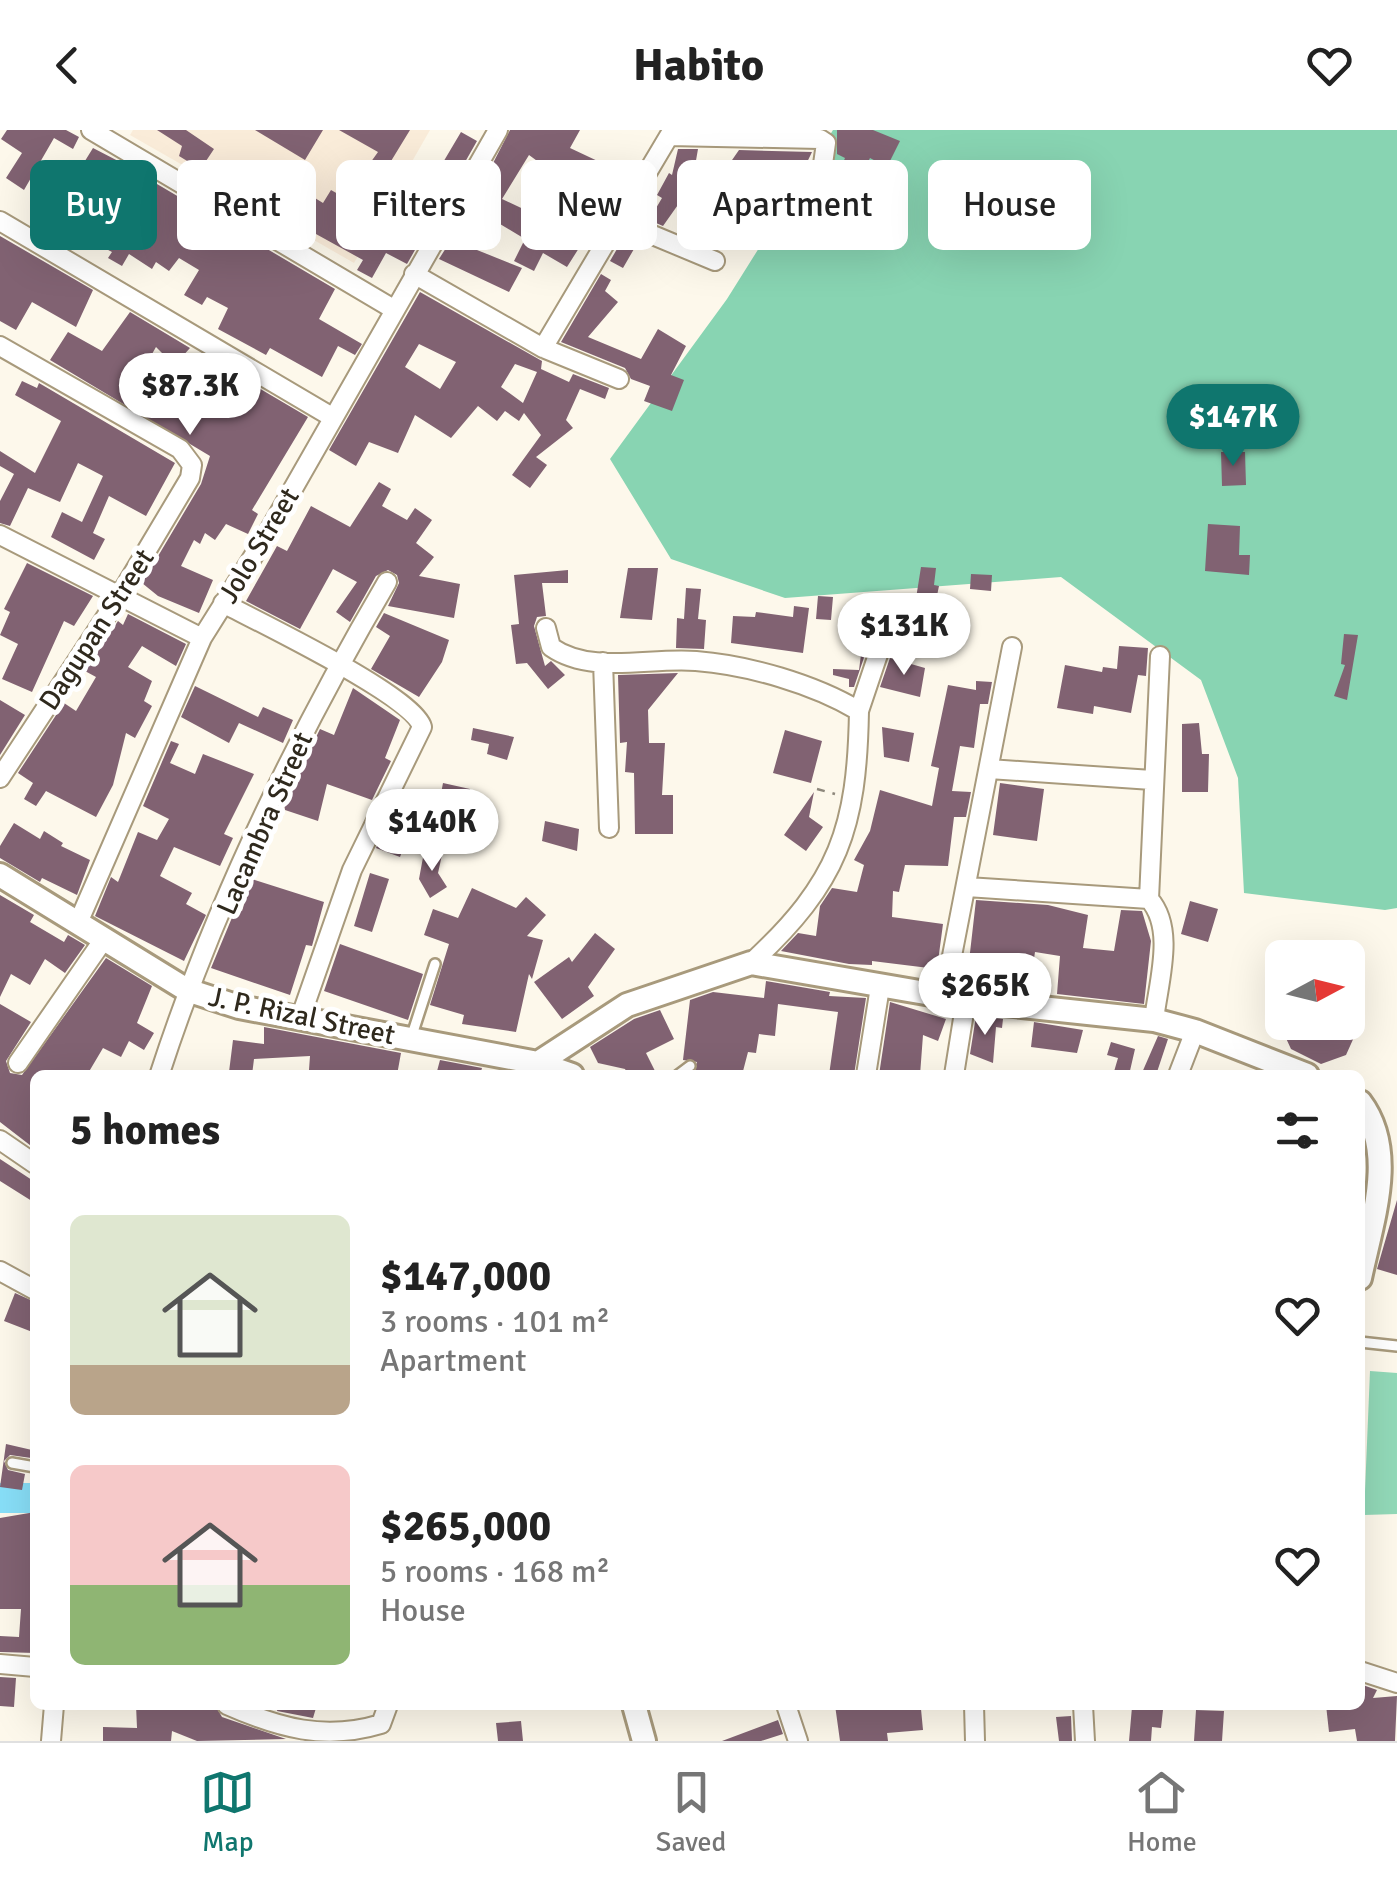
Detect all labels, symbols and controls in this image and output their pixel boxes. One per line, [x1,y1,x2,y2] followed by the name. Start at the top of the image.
[40,38,95,93] icon: back
[633,38,764,93] text: Habito
[1302,38,1357,93] icon: heart
[30,160,157,250] chip: Buy
[177,160,316,250] chip: Rent
[336,160,501,250] chip: Filters
[521,160,657,250] chip: New
[677,160,908,250] chip: Apartment
[928,160,1091,250] chip: House
[109,353,271,438] pin: $87.3K
[141,366,239,405] text: $87.3K
[1163,384,1303,469] pin: $147K
[1189,397,1277,436] text: $147K
[211,481,307,609] street label: Jolo Street
[32,542,162,717] street label: Dagupan Street
[834,593,974,678] pin: $131K
[860,606,948,645] text: $131K
[209,727,320,920] street label: Lacambra Street
[362,789,502,874] pin: $140K
[388,802,476,841] text: $140K
[1265,940,1365,1040] north arrow
[1265,940,1365,1040] map controls
[915,953,1055,1038] pin: $265K
[941,966,1029,1005] text: $265K
[206,980,398,1052] street label: J. P. Rizal Street
[1270,1103,1325,1158] icon: filters
[70,1105,220,1156] text: 5 homes
[380,1251,551,1302] text: $147,000
[150,1255,270,1375] icon: home
[1270,1288,1325,1343] icon: heart
[380,1302,610,1341] text: 3 rooms · 101 m²
[380,1341,527,1380] text: Apartment
[380,1501,551,1552] text: $265,000
[150,1505,270,1625] icon: home
[1270,1538,1325,1593] icon: heart
[380,1552,610,1591] text: 5 rooms · 168 m²
[380,1591,466,1630] text: House
[200,1765,255,1859] tab: Map
[656,1765,726,1859] tab: Saved
[1127,1765,1197,1859] tab: Home

